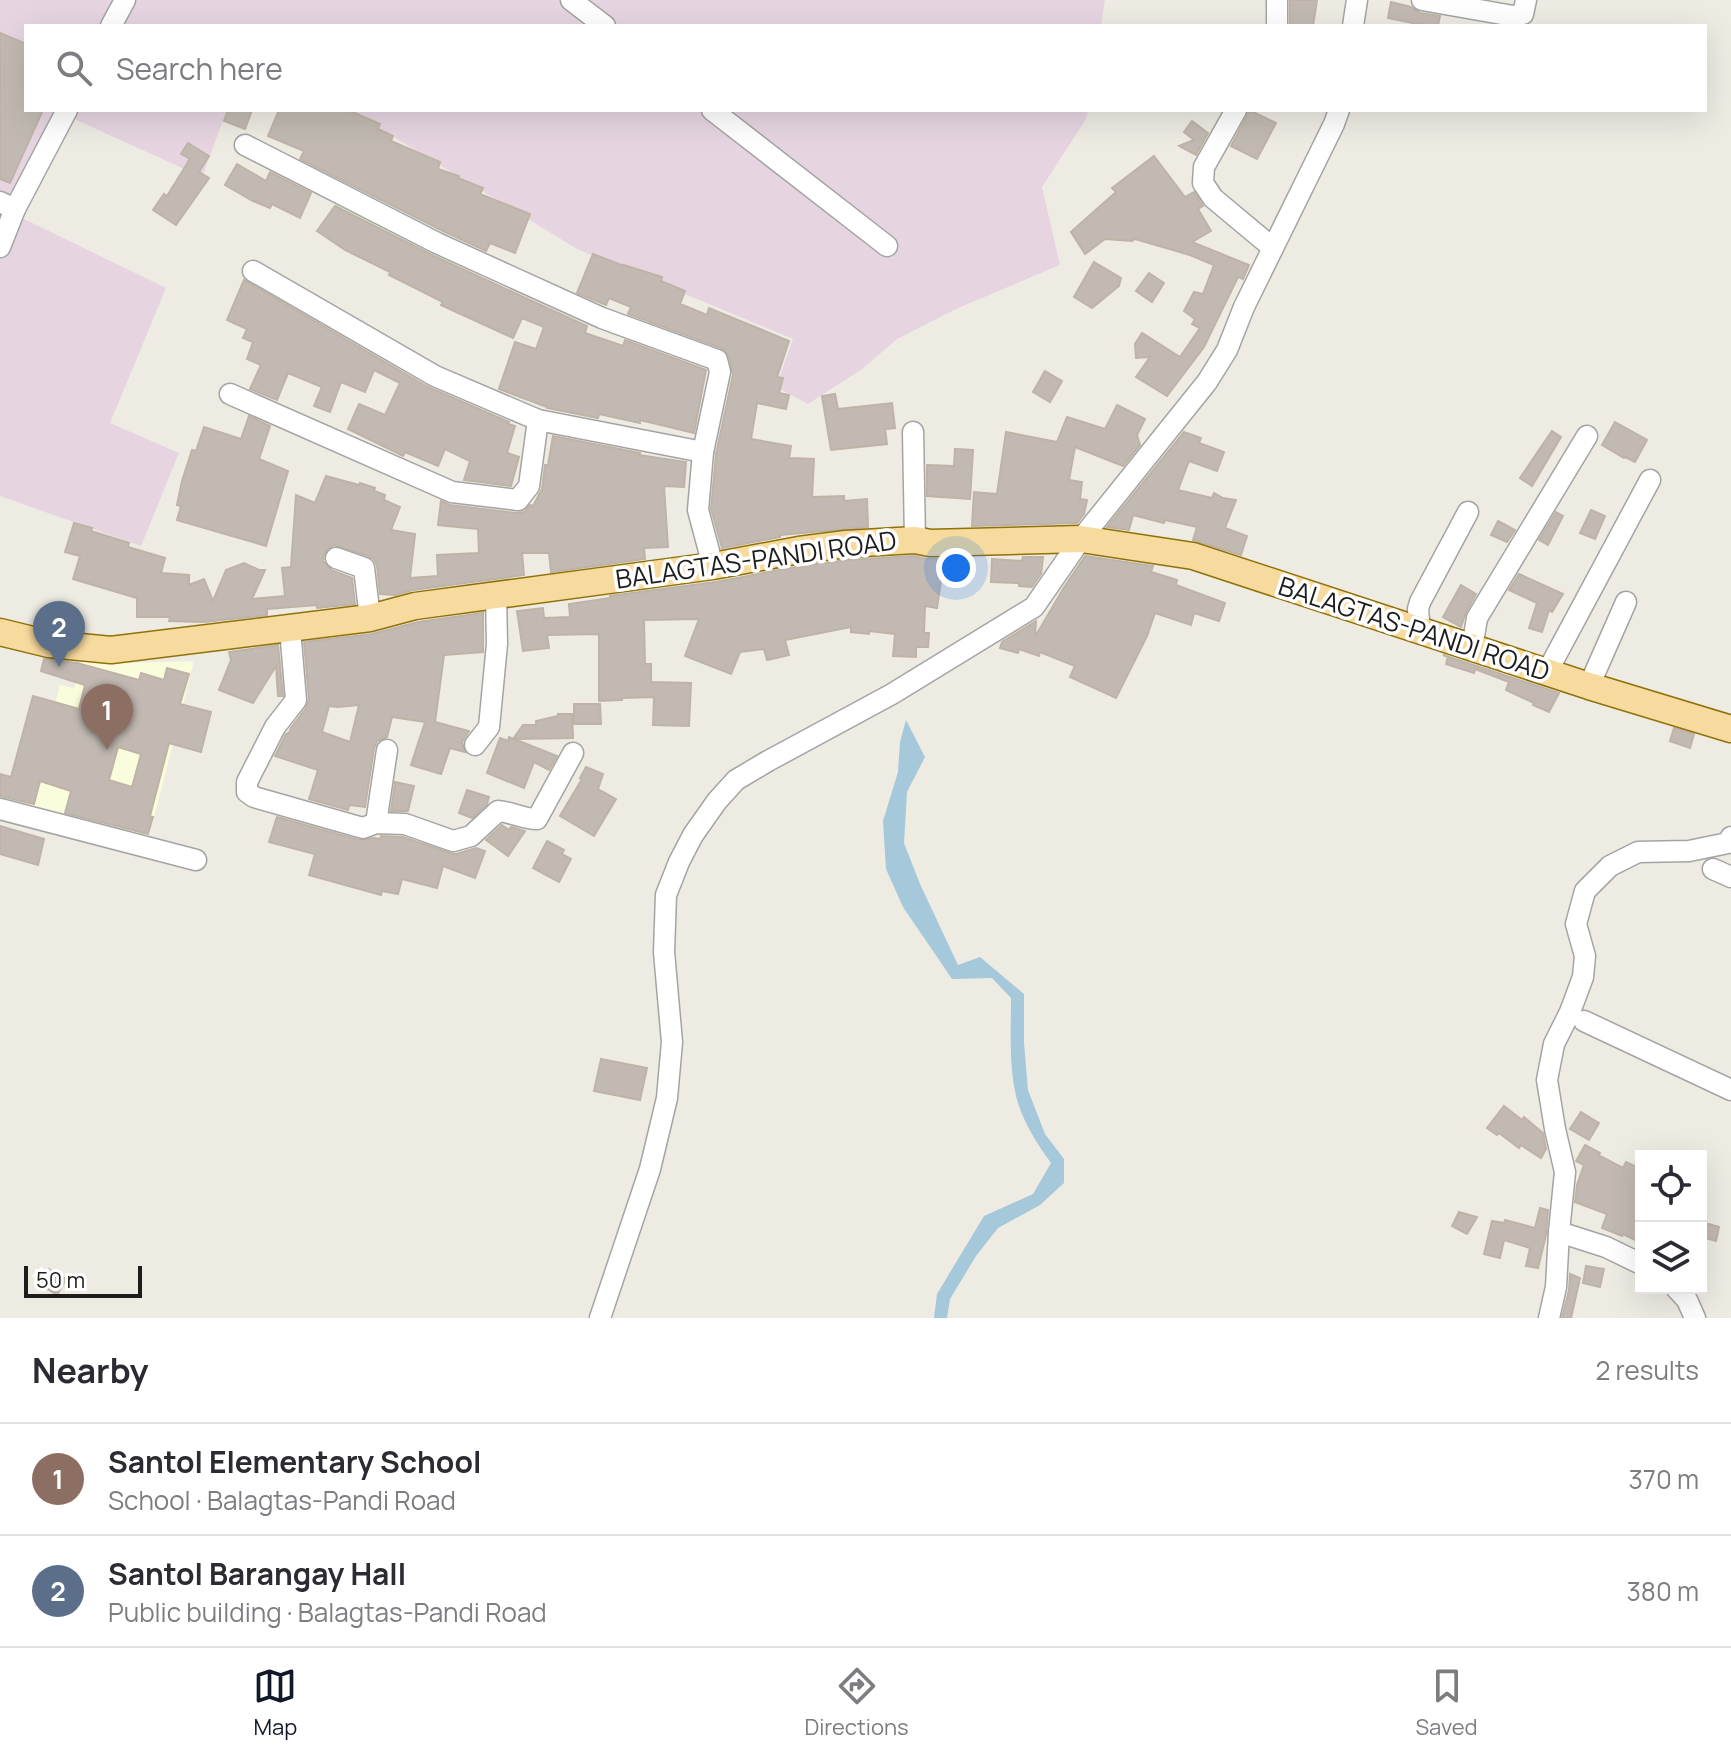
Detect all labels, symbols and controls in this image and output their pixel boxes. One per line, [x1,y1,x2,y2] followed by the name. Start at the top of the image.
[24,24,1707,112] search box
[52,46,96,90] icon: search
[116,48,283,89] text: Search here
[613,521,899,597] street label: BALAGTAS-PANDI ROAD
[936,548,976,588] your location
[1274,567,1555,689] street label: BALAGTAS-PANDI ROAD
[33,601,85,667] pin: 2
[81,684,133,750] pin: 1
[1635,1150,1707,1294] map controls
[1635,1150,1707,1222] button: locate
[1635,1222,1707,1294] button: layers
[24,1262,142,1298] scale bar
[36,1265,85,1295] text: 50 m
[32,1347,148,1393] text: Nearby
[1595,1352,1699,1388] text: 2 results
[108,1441,481,1482] text: Santol Elementary School
[52,1461,64,1497] text: 1
[1628,1461,1699,1497] text: 370 m
[108,1482,456,1518] text: School · Balagtas-Pandi Road
[108,1553,406,1594] text: Santol Barangay Hall
[50,1573,66,1609] text: 2
[1626,1573,1699,1609] text: 380 m
[108,1594,547,1630] text: Public building · Balagtas-Pandi Road
[253,1664,297,1742] tab: Map
[804,1664,909,1742] tab: Directions
[1416,1664,1478,1742] tab: Saved

